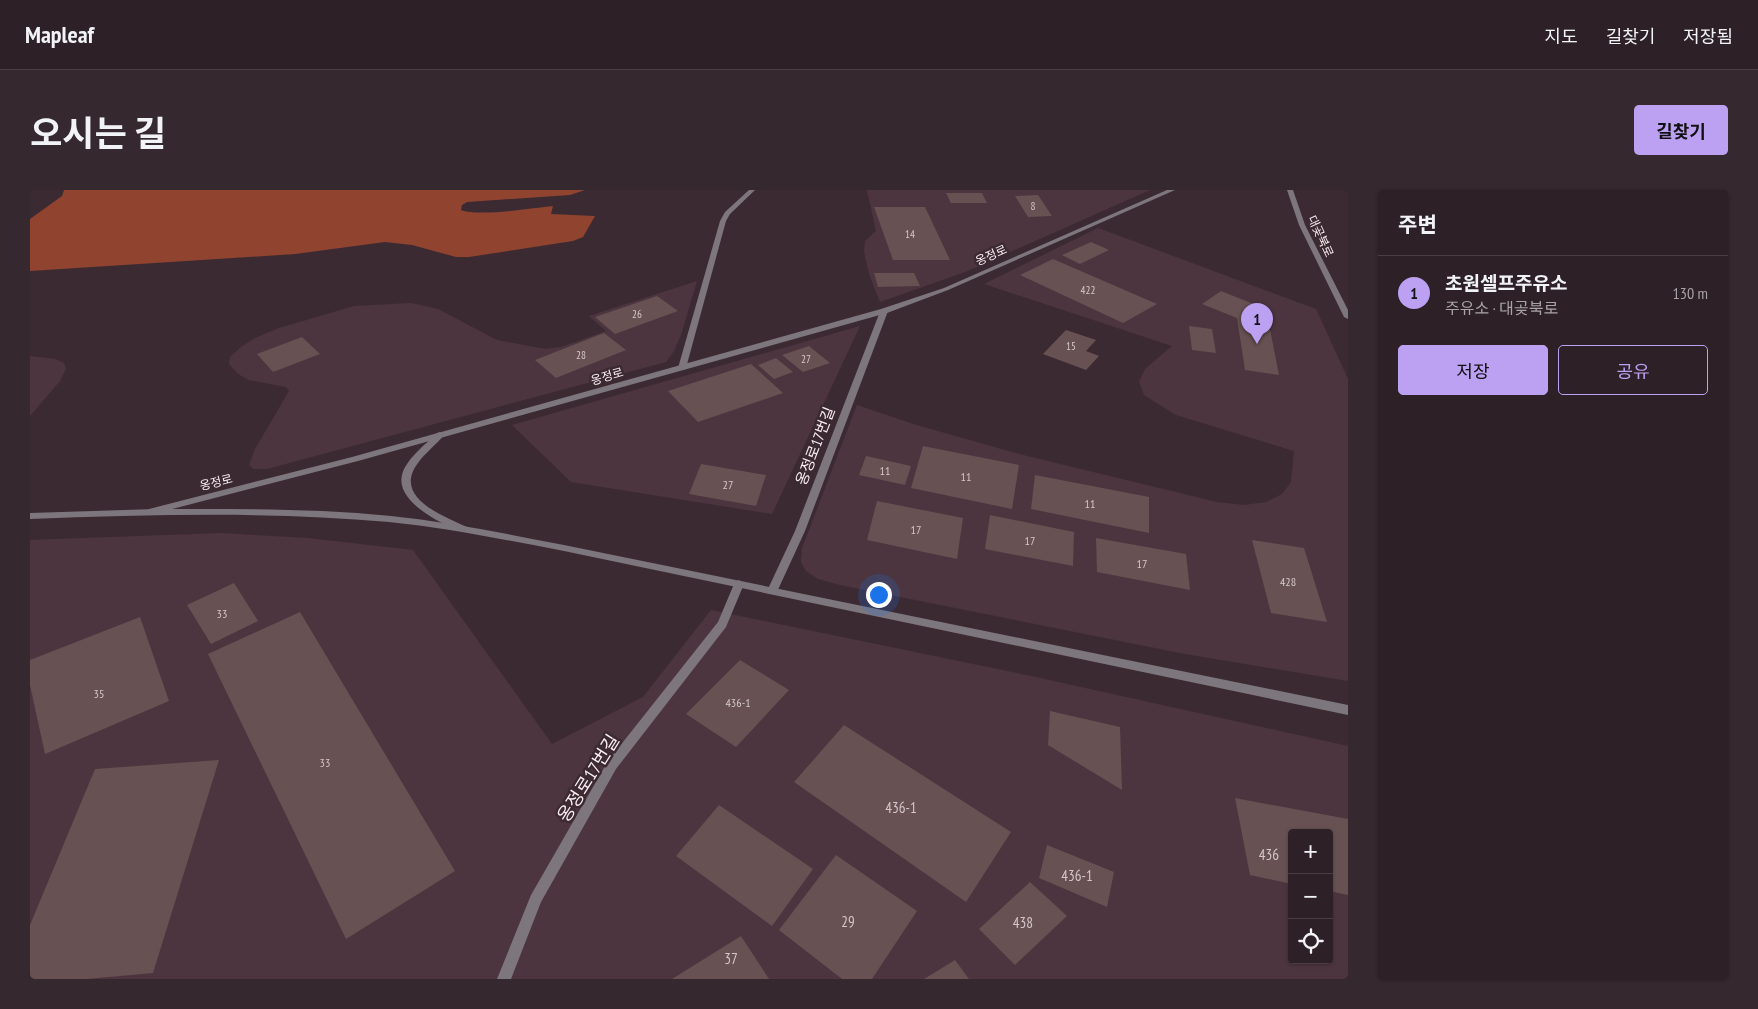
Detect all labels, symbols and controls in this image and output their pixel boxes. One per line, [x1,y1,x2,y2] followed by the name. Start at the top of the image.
[25,19,94,50] text: Mapleaf
[1545,25,1578,48] text: 지도
[1606,25,1655,48] text: 길찾기
[1683,25,1733,48] text: 저장됨
[1634,105,1728,155] button: 길찾기
[30,110,166,156] text: 오시는 길
[1031,199,1036,213] house number: 8
[1398,211,1437,238] text: 주변
[1305,213,1337,259] street label: 대곶북로
[905,227,915,241] house number: 14
[973,241,1009,269] street label: 옹정로
[1445,271,1567,295] text: 초원셀프주유소
[1081,283,1095,297] house number: 422
[1410,283,1418,303] text: 1
[1673,283,1708,303] text: 130 m
[1445,298,1558,318] text: 주유소 · 대곶북로
[1241,303,1273,344] pin: 1
[632,307,642,321] house number: 26
[1066,339,1076,353] house number: 15
[1398,345,1548,395] button: 저장
[1558,345,1708,395] button: 공유
[576,348,586,362] house number: 28
[801,352,811,366] house number: 27
[589,364,625,388] street label: 옹정로
[791,404,839,488] street label: 옹정로17번길
[880,463,890,478] house number: 11
[961,469,971,484] house number: 11
[198,471,234,493] street label: 옹정로
[723,477,733,492] house number: 27
[1085,496,1095,511] house number: 11
[911,522,921,537] house number: 17
[1025,533,1035,548] house number: 17
[1137,556,1147,571] house number: 17
[1280,574,1296,589] house number: 428
[866,582,892,608] your location
[217,606,227,621] house number: 33
[94,686,104,701] house number: 35
[725,695,751,710] house number: 436-1
[552,730,624,826] street label: 옹정로17번길
[320,755,330,770] house number: 33
[885,798,917,817] house number: 436-1
[1288,829,1333,964] map controls
[1288,829,1333,874] button: +
[1259,845,1279,864] house number: 436
[1061,866,1093,885] house number: 436-1
[1288,874,1333,919] button: −
[841,912,855,931] house number: 29
[1013,913,1033,932] house number: 438
[1288,919,1333,964] button: locate
[724,949,738,968] house number: 37

